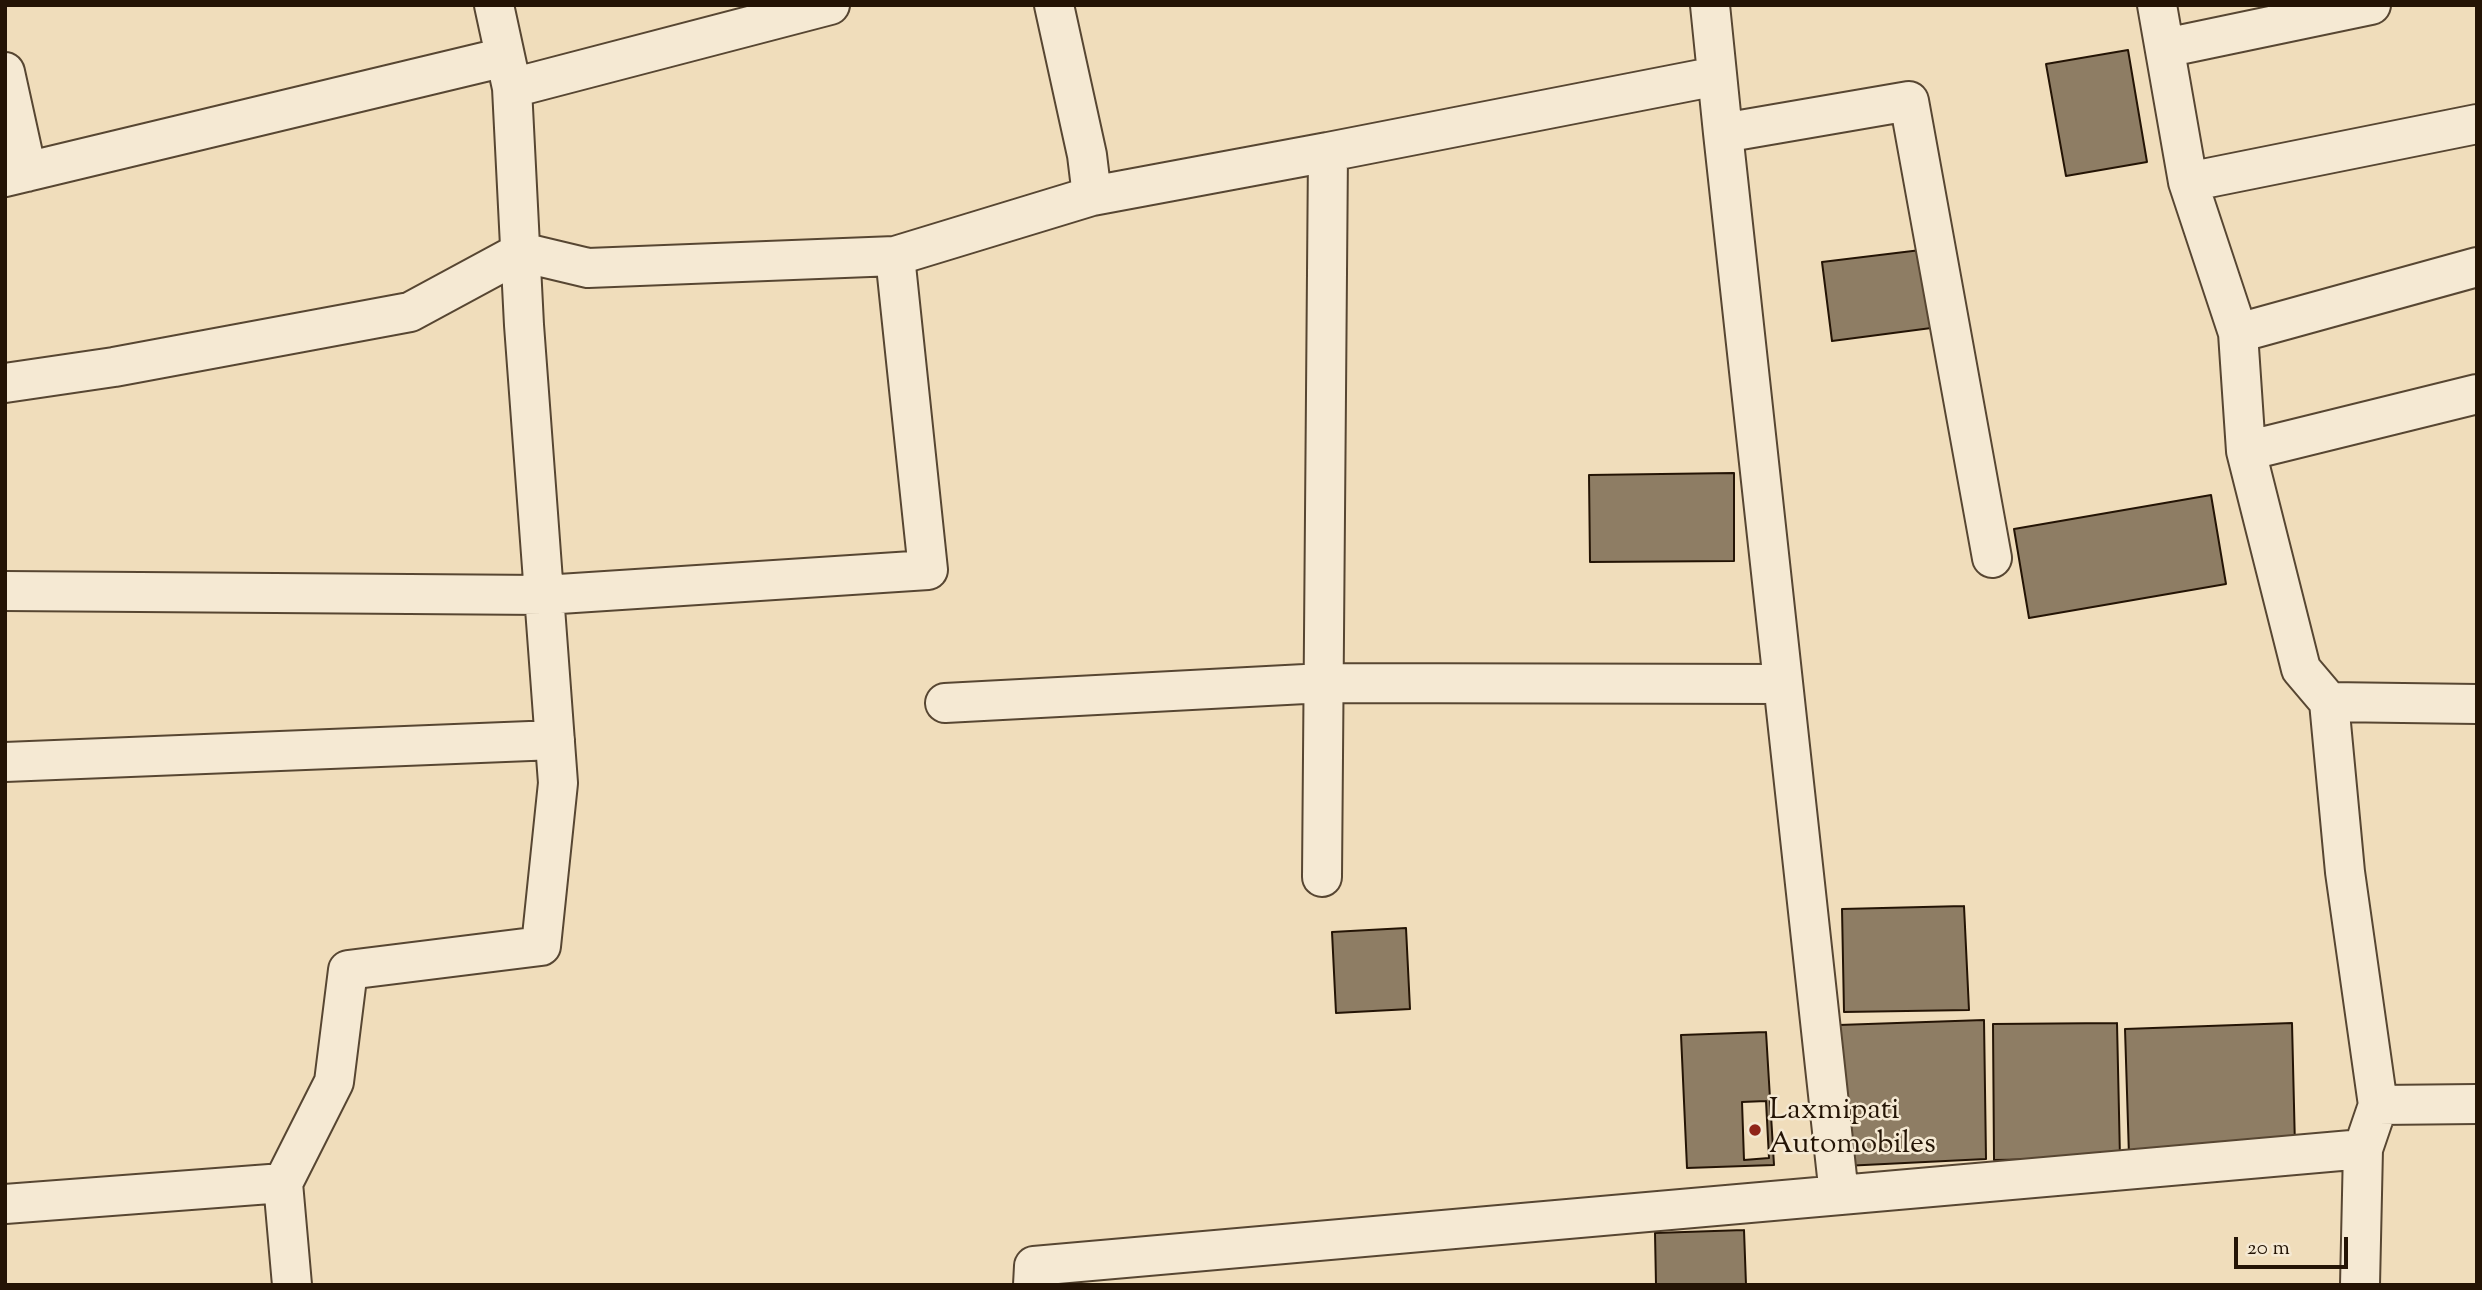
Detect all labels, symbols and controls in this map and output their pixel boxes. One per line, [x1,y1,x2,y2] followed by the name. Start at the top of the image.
[1769,1095,1936,1166] place label: Laxmipati Automobiles
[1747,1122,1763,1138] marker: Laxmipati Automobiles
[2237,1224,2351,1268] scale bar
[2247,1234,2290,1264] text: 20 m

